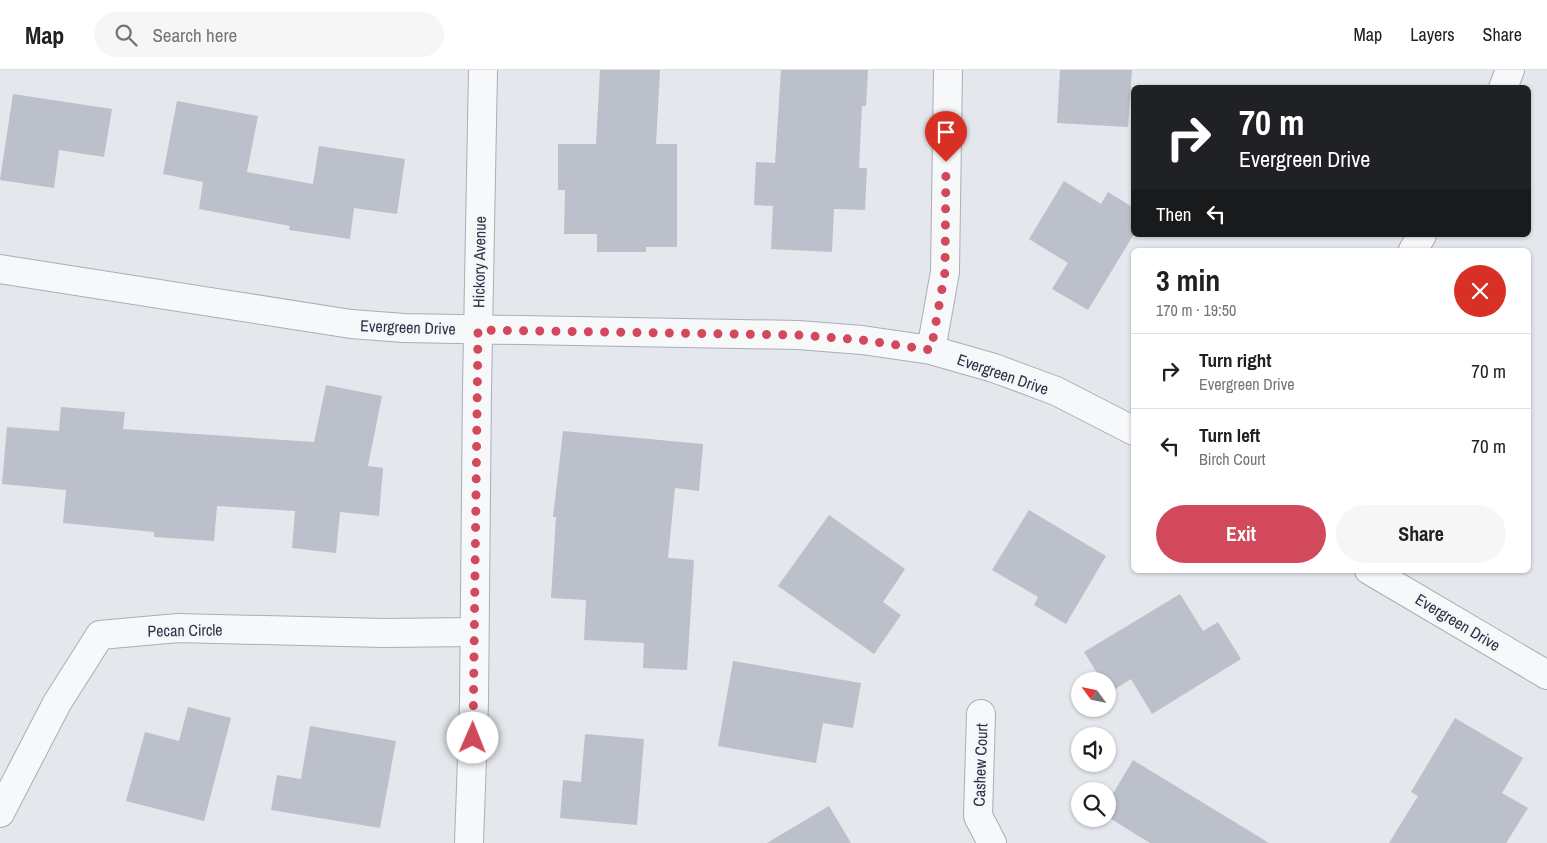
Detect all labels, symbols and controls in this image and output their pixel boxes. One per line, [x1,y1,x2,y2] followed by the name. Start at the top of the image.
[94,12,444,57] search box
[25,19,64,51] text: Map
[112,21,140,49] icon: search
[152,22,237,48] text: Search here
[1354,22,1382,47] text: Map
[1410,22,1455,47] text: Layers
[1483,22,1522,47] text: Share
[1239,99,1304,146] text: 70 m
[1156,105,1221,170] icon: right
[925,111,967,162] pin
[932,118,960,146] icon: arrive
[1239,144,1370,174] text: Evergreen Drive
[1202,200,1230,228] icon: left
[1156,201,1192,227] text: Then
[467,216,491,308] street label: Hickory Avenue
[1156,260,1220,300] text: 3 min
[1454,265,1506,317] button: close
[1156,299,1236,321] text: 170 m · 19:50
[360,314,456,340] street label: Evergreen Drive
[1199,347,1271,373] text: Turn right
[954,348,1052,400] street label: Evergreen Drive
[1156,357,1184,385] icon: right
[1471,358,1506,384] text: 70 m
[1199,373,1295,395] text: Evergreen Drive
[1199,422,1260,448] text: Turn left
[1156,432,1184,460] icon: left
[1471,433,1506,459] text: 70 m
[1199,448,1265,470] text: Birch Court
[1156,505,1326,563] button: Exit
[1336,505,1506,563] button: Share
[1411,588,1505,656] street label: Evergreen Drive
[147,618,223,642] street label: Pecan Circle
[1071,672,1116,718] north arrow
[1071,672,1116,827] map controls
[446,711,498,763] position arrow
[968,723,992,807] street label: Cashew Court
[1071,727,1116,772] button: sound
[1071,782,1116,827] button: search

